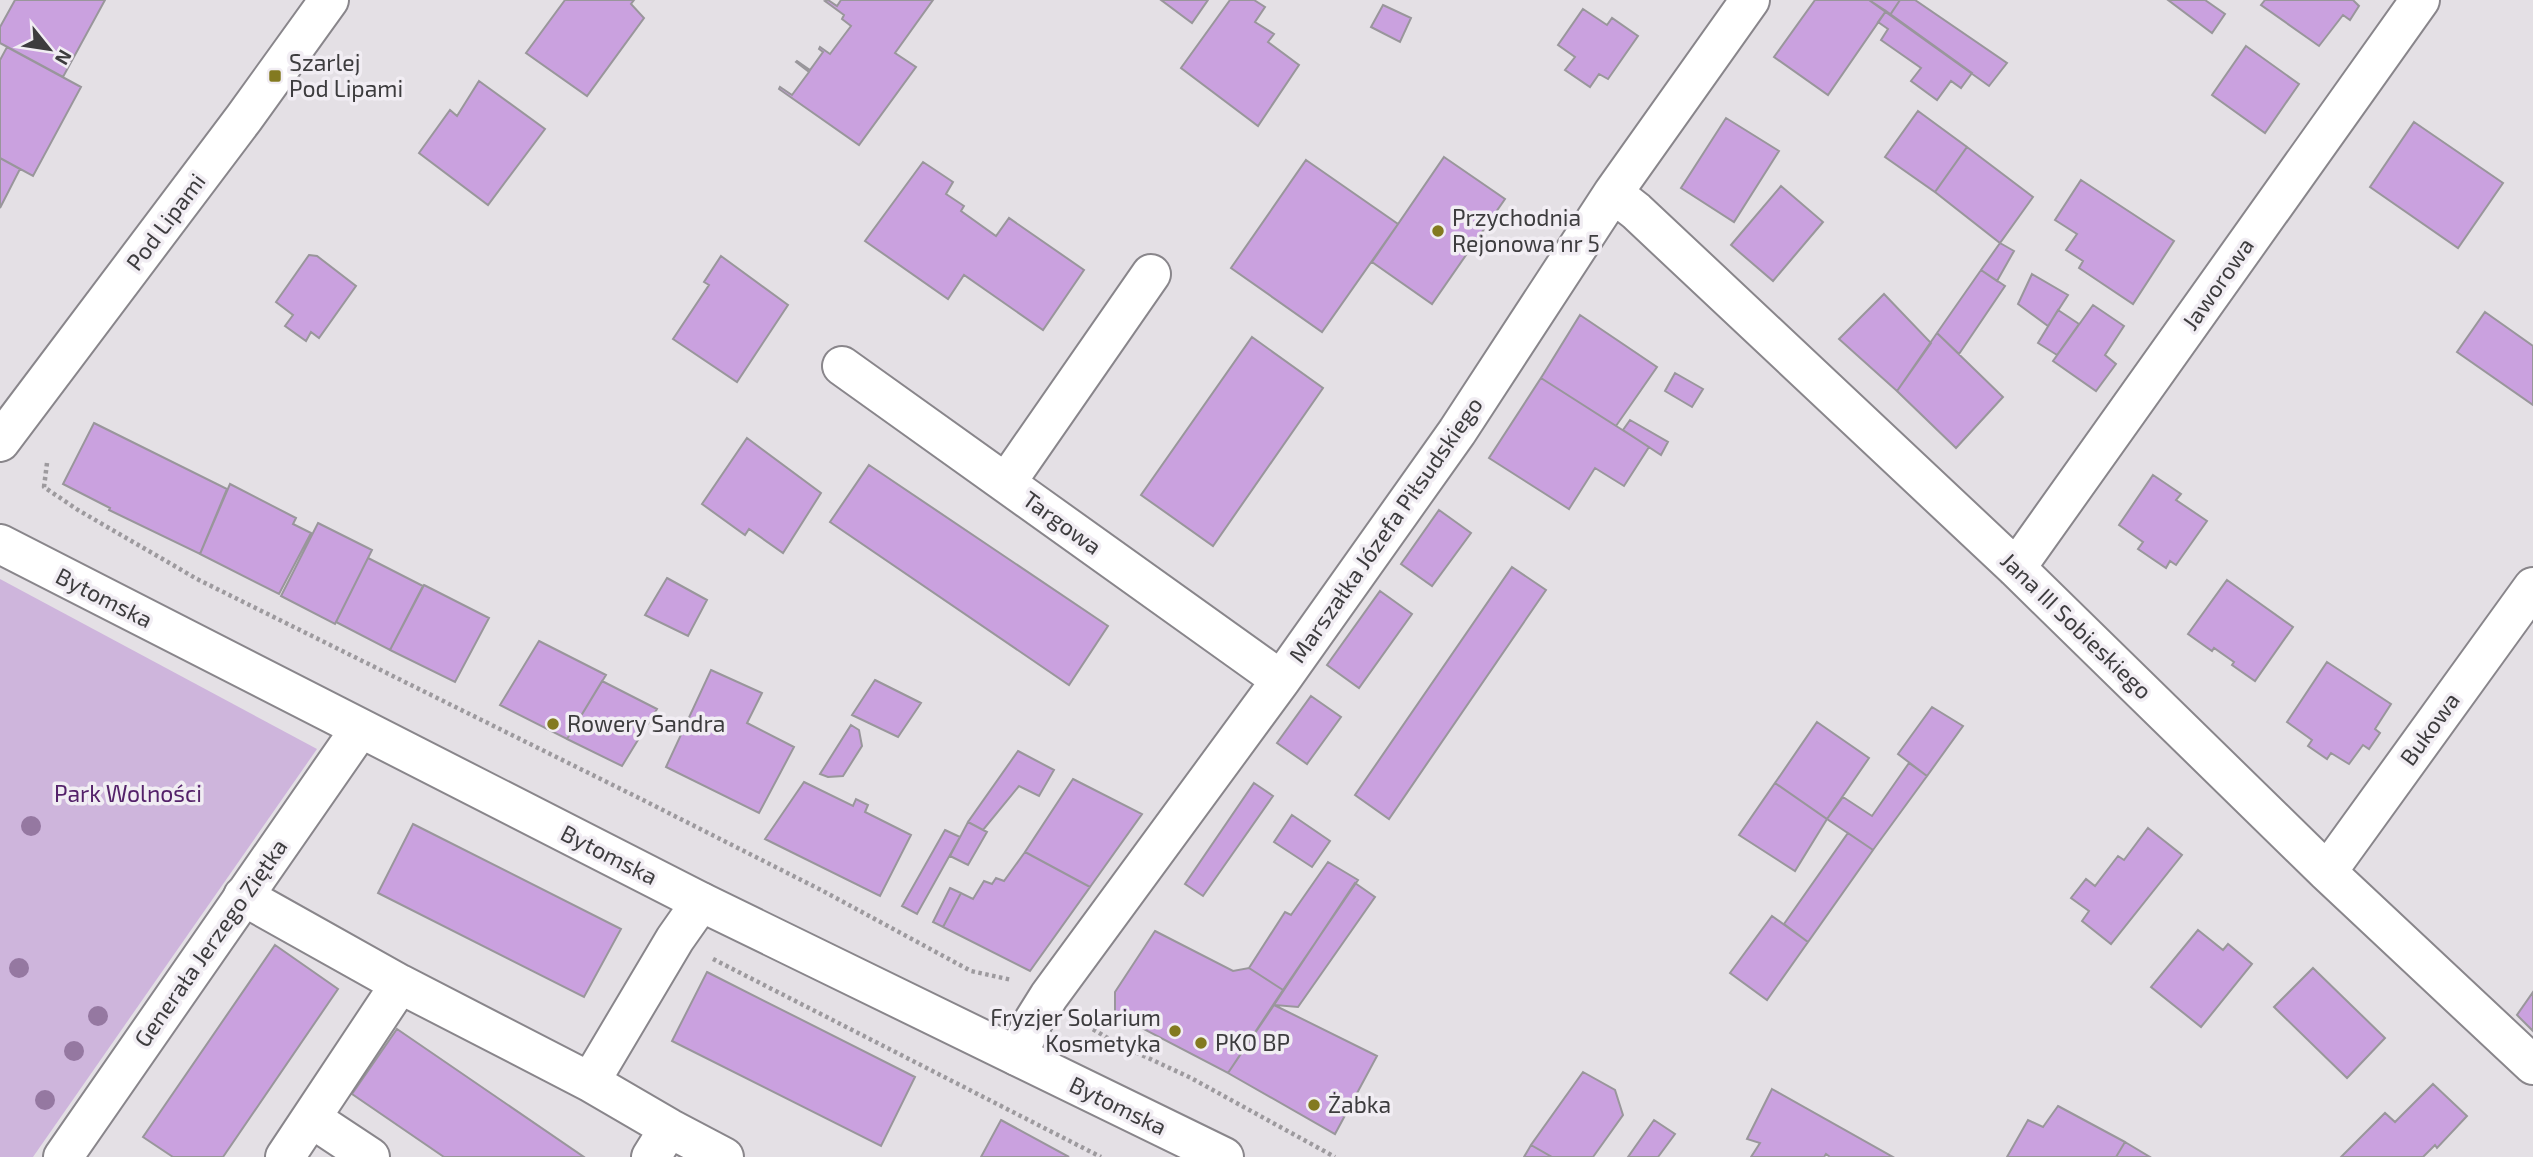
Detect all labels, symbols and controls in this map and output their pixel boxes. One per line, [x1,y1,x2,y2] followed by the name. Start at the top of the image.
[14,14,84,84] north arrow
[51,46,78,69] text: N
[289,48,403,102] place label: Szarlej Pod Lipami
[267,68,283,84] marker: Szarlej Pod Lipami
[120,167,211,275] street label: Pod Lipami
[1452,203,1600,257] place label: Przychodnia Rejonowa nr 5
[1430,223,1446,239] marker: Przychodnia Rejonowa nr 5
[2175,232,2259,335] street label: Jaworowa
[1282,391,1488,668] street label: Marszałka Józefa Piłsudskiego
[1018,484,1107,560] street label: Targowa
[1995,546,2158,705] street label: Jana III Sobieskiego
[52,561,157,633] street label: Bytomska
[2393,687,2465,770] street label: Bukowa
[567,709,725,737] place label: Rowery Sandra
[545,716,561,732] marker: Rowery Sandra
[54,779,202,807] park label: Park Wolności
[557,818,662,890] street label: Bytomska
[128,833,293,1052] street label: Generała Jerzego Ziętka
[990,1003,1161,1057] place label: Fryzjer Solarium Kosmetyka
[1167,1023,1183,1039] marker: Fryzjer Solarium Kosmetyka
[1215,1028,1290,1056] place label: PKO BP
[1193,1035,1209,1051] marker: PKO BP
[1065,1070,1172,1141] street label: Bytomska
[1328,1090,1391,1118] place label: Żabka
[1306,1097,1322,1113] marker: Żabka

